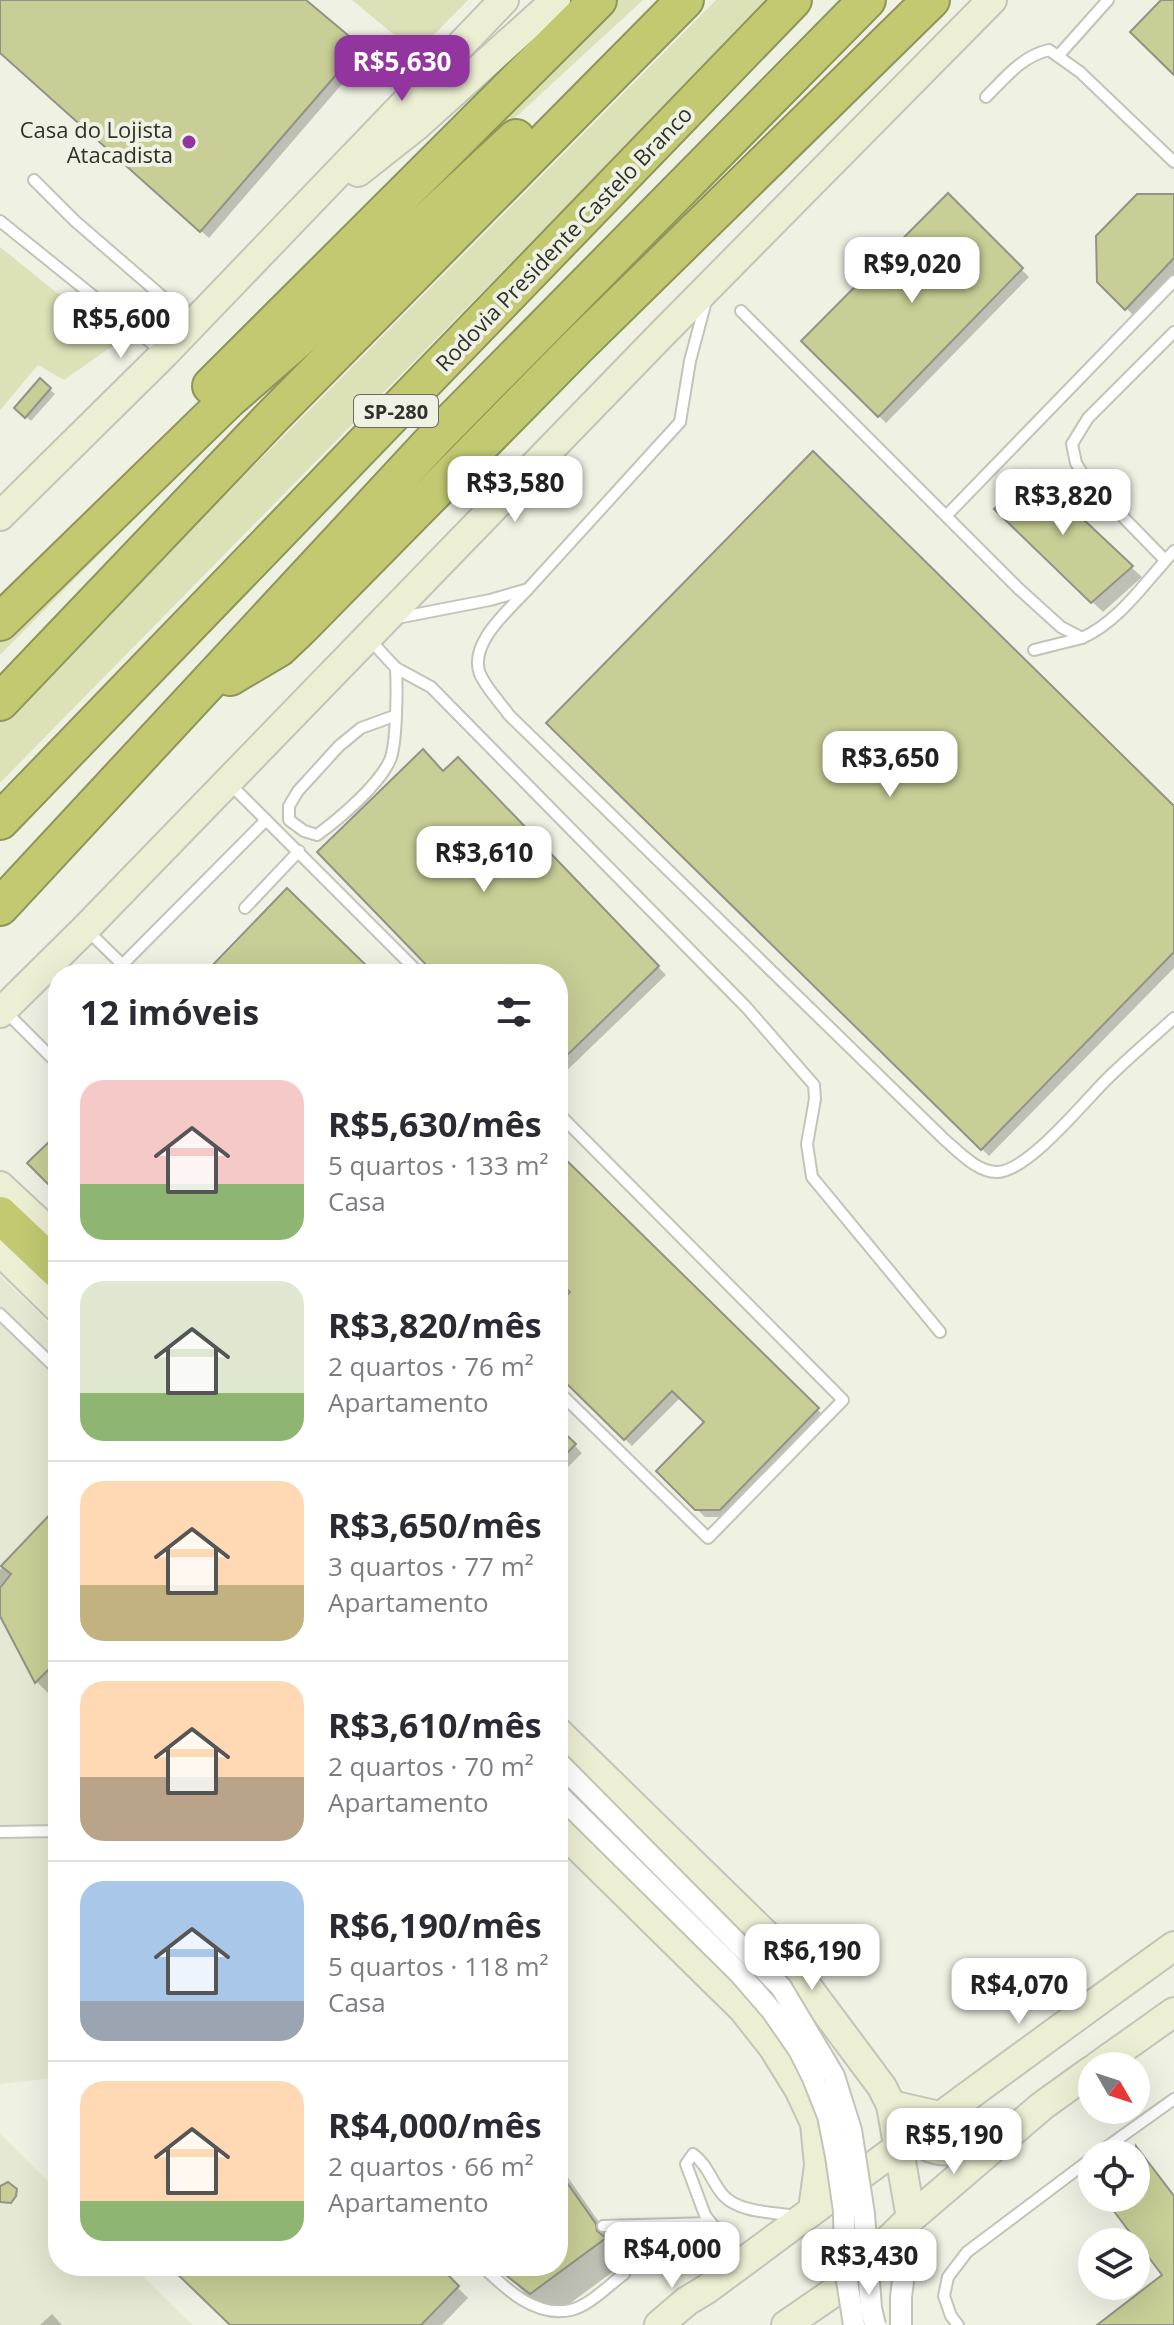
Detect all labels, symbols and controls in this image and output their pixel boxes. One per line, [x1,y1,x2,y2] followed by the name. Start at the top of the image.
[328,35,476,103] pin: R$5,630
[353,43,451,79] text: R$5,630
[428,99,698,377] street label: Rodovia Presidente Castelo Branco
[20,114,173,169] place label: Casa do Lojista Atacadista
[180,133,198,151] marker: Casa do Lojista Atacadista
[838,237,986,305] pin: R$9,020
[863,245,961,281] text: R$9,020
[47,292,195,360] pin: R$5,600
[72,300,170,336] text: R$5,600
[354,395,438,427] road number: SP-280
[441,456,589,524] pin: R$3,580
[466,464,564,500] text: R$3,580
[989,469,1137,537] pin: R$3,820
[1014,477,1112,513] text: R$3,820
[816,731,964,799] pin: R$3,650
[841,739,939,775] text: R$3,650
[410,826,558,894] pin: R$3,610
[435,834,533,870] text: R$3,610
[80,989,259,1035] text: 12 imóveis
[492,990,536,1034] icon: filters
[328,1101,542,1147] text: R$5,630/mês
[144,1112,240,1208] icon: home
[328,1147,549,1183] text: 5 quartos · 133 m²
[328,1183,386,1219] text: Casa
[328,1302,542,1348] text: R$3,820/mês
[144,1313,240,1409] icon: home
[328,1348,534,1384] text: 2 quartos · 76 m²
[328,1384,489,1420] text: Apartamento
[328,1502,542,1548] text: R$3,650/mês
[144,1513,240,1609] icon: home
[328,1548,534,1584] text: 3 quartos · 77 m²
[328,1584,489,1620] text: Apartamento
[328,1702,542,1748] text: R$3,610/mês
[144,1713,240,1809] icon: home
[328,1748,534,1784] text: 2 quartos · 70 m²
[328,1784,489,1820] text: Apartamento
[328,1902,542,1948] text: R$6,190/mês
[144,1913,240,2009] icon: home
[738,1924,886,1992] pin: R$6,190
[763,1932,861,1968] text: R$6,190
[328,1948,549,1984] text: 5 quartos · 118 m²
[945,1958,1093,2026] pin: R$4,070
[970,1966,1068,2002] text: R$4,070
[328,1984,386,2020] text: Casa
[1078,2052,1150,2124] north arrow
[1078,2052,1150,2300] map controls
[328,2102,542,2148] text: R$4,000/mês
[880,2108,1028,2176] pin: R$5,190
[144,2113,240,2209] icon: home
[905,2116,1003,2152] text: R$5,190
[1078,2140,1150,2212] button: locate
[328,2148,534,2184] text: 2 quartos · 66 m²
[328,2184,489,2220] text: Apartamento
[598,2222,746,2290] pin: R$4,000
[1078,2228,1150,2300] button: layers
[795,2229,943,2297] pin: R$3,430
[623,2230,721,2266] text: R$4,000
[820,2237,918,2273] text: R$3,430

